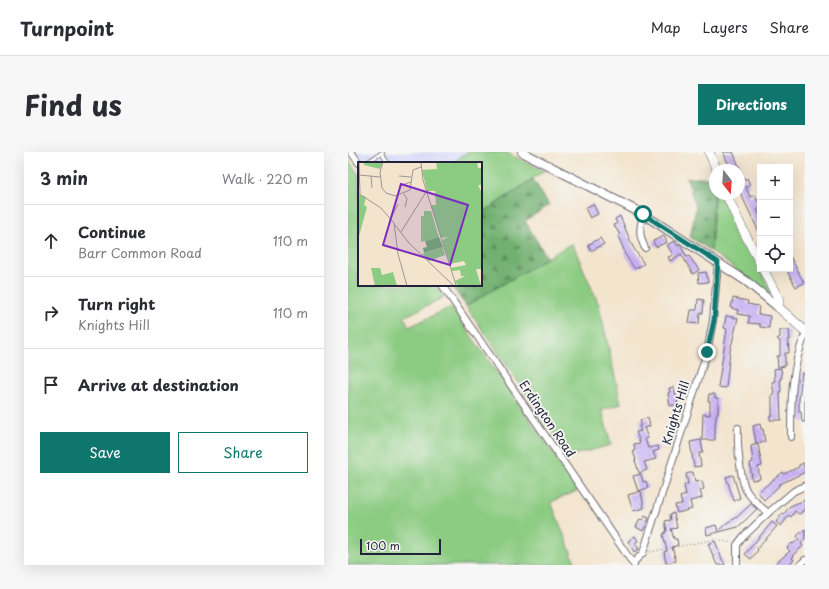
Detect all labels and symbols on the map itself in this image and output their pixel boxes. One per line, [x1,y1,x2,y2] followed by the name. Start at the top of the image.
[358,162,482,286] inset map
[709,164,745,200] north arrow
[634,205,652,223] route start
[698,343,716,361] route end
[515,376,580,461] street label: Erdington Road
[657,378,693,447] street label: Knights Hill
[360,537,441,556] scale bar

